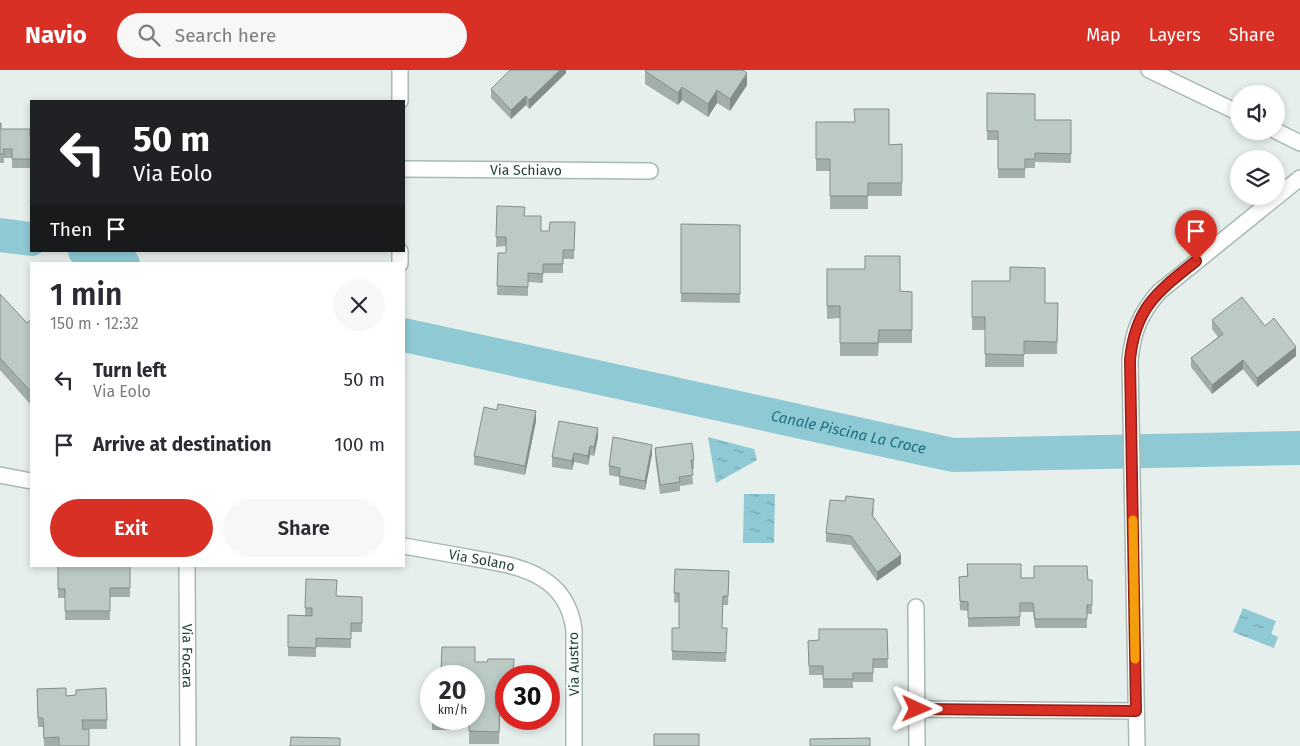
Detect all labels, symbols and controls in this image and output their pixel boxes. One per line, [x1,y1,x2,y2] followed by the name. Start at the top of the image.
[117,13,467,58] search box
[25,21,87,49] text: Navio
[135,21,163,49] icon: search
[175,24,276,47] text: Search here
[1086,24,1121,46] text: Map
[1149,24,1201,46] text: Layers
[1229,24,1275,46] text: Share
[1230,85,1285,205] map controls
[1230,85,1285,140] button: sound
[133,118,210,160] text: 50 m
[50,120,115,185] icon: left
[1230,150,1285,205] button: layers
[133,160,213,187] text: Via Eolo
[490,161,562,179] street label: Via Schiavo
[1175,210,1217,261] pin
[102,215,130,243] icon: arrive
[1182,217,1210,245] icon: arrive
[50,218,92,241] text: Then
[50,277,122,313] text: 1 min
[333,279,385,331] button: close
[50,314,139,333] text: 150 m · 12:32
[93,359,167,382] text: Turn left
[50,366,78,394] icon: left
[344,368,385,391] text: 50 m
[93,382,151,401] text: Via Eolo
[769,407,928,458] water label: Canale Piscina La Croce
[50,431,78,459] icon: arrive
[93,433,272,456] text: Arrive at destination
[334,433,385,456] text: 100 m
[50,499,213,557] button: Exit
[223,499,385,557] button: Share
[447,546,517,575] street label: Via Solano
[179,624,196,688] street label: Via Focara
[565,632,583,696] street label: Via Austro
[495,665,560,730] speed limit sign: 30
[439,676,466,706] text: 20
[890,682,942,734] position arrow
[438,703,467,717] text: km/h

